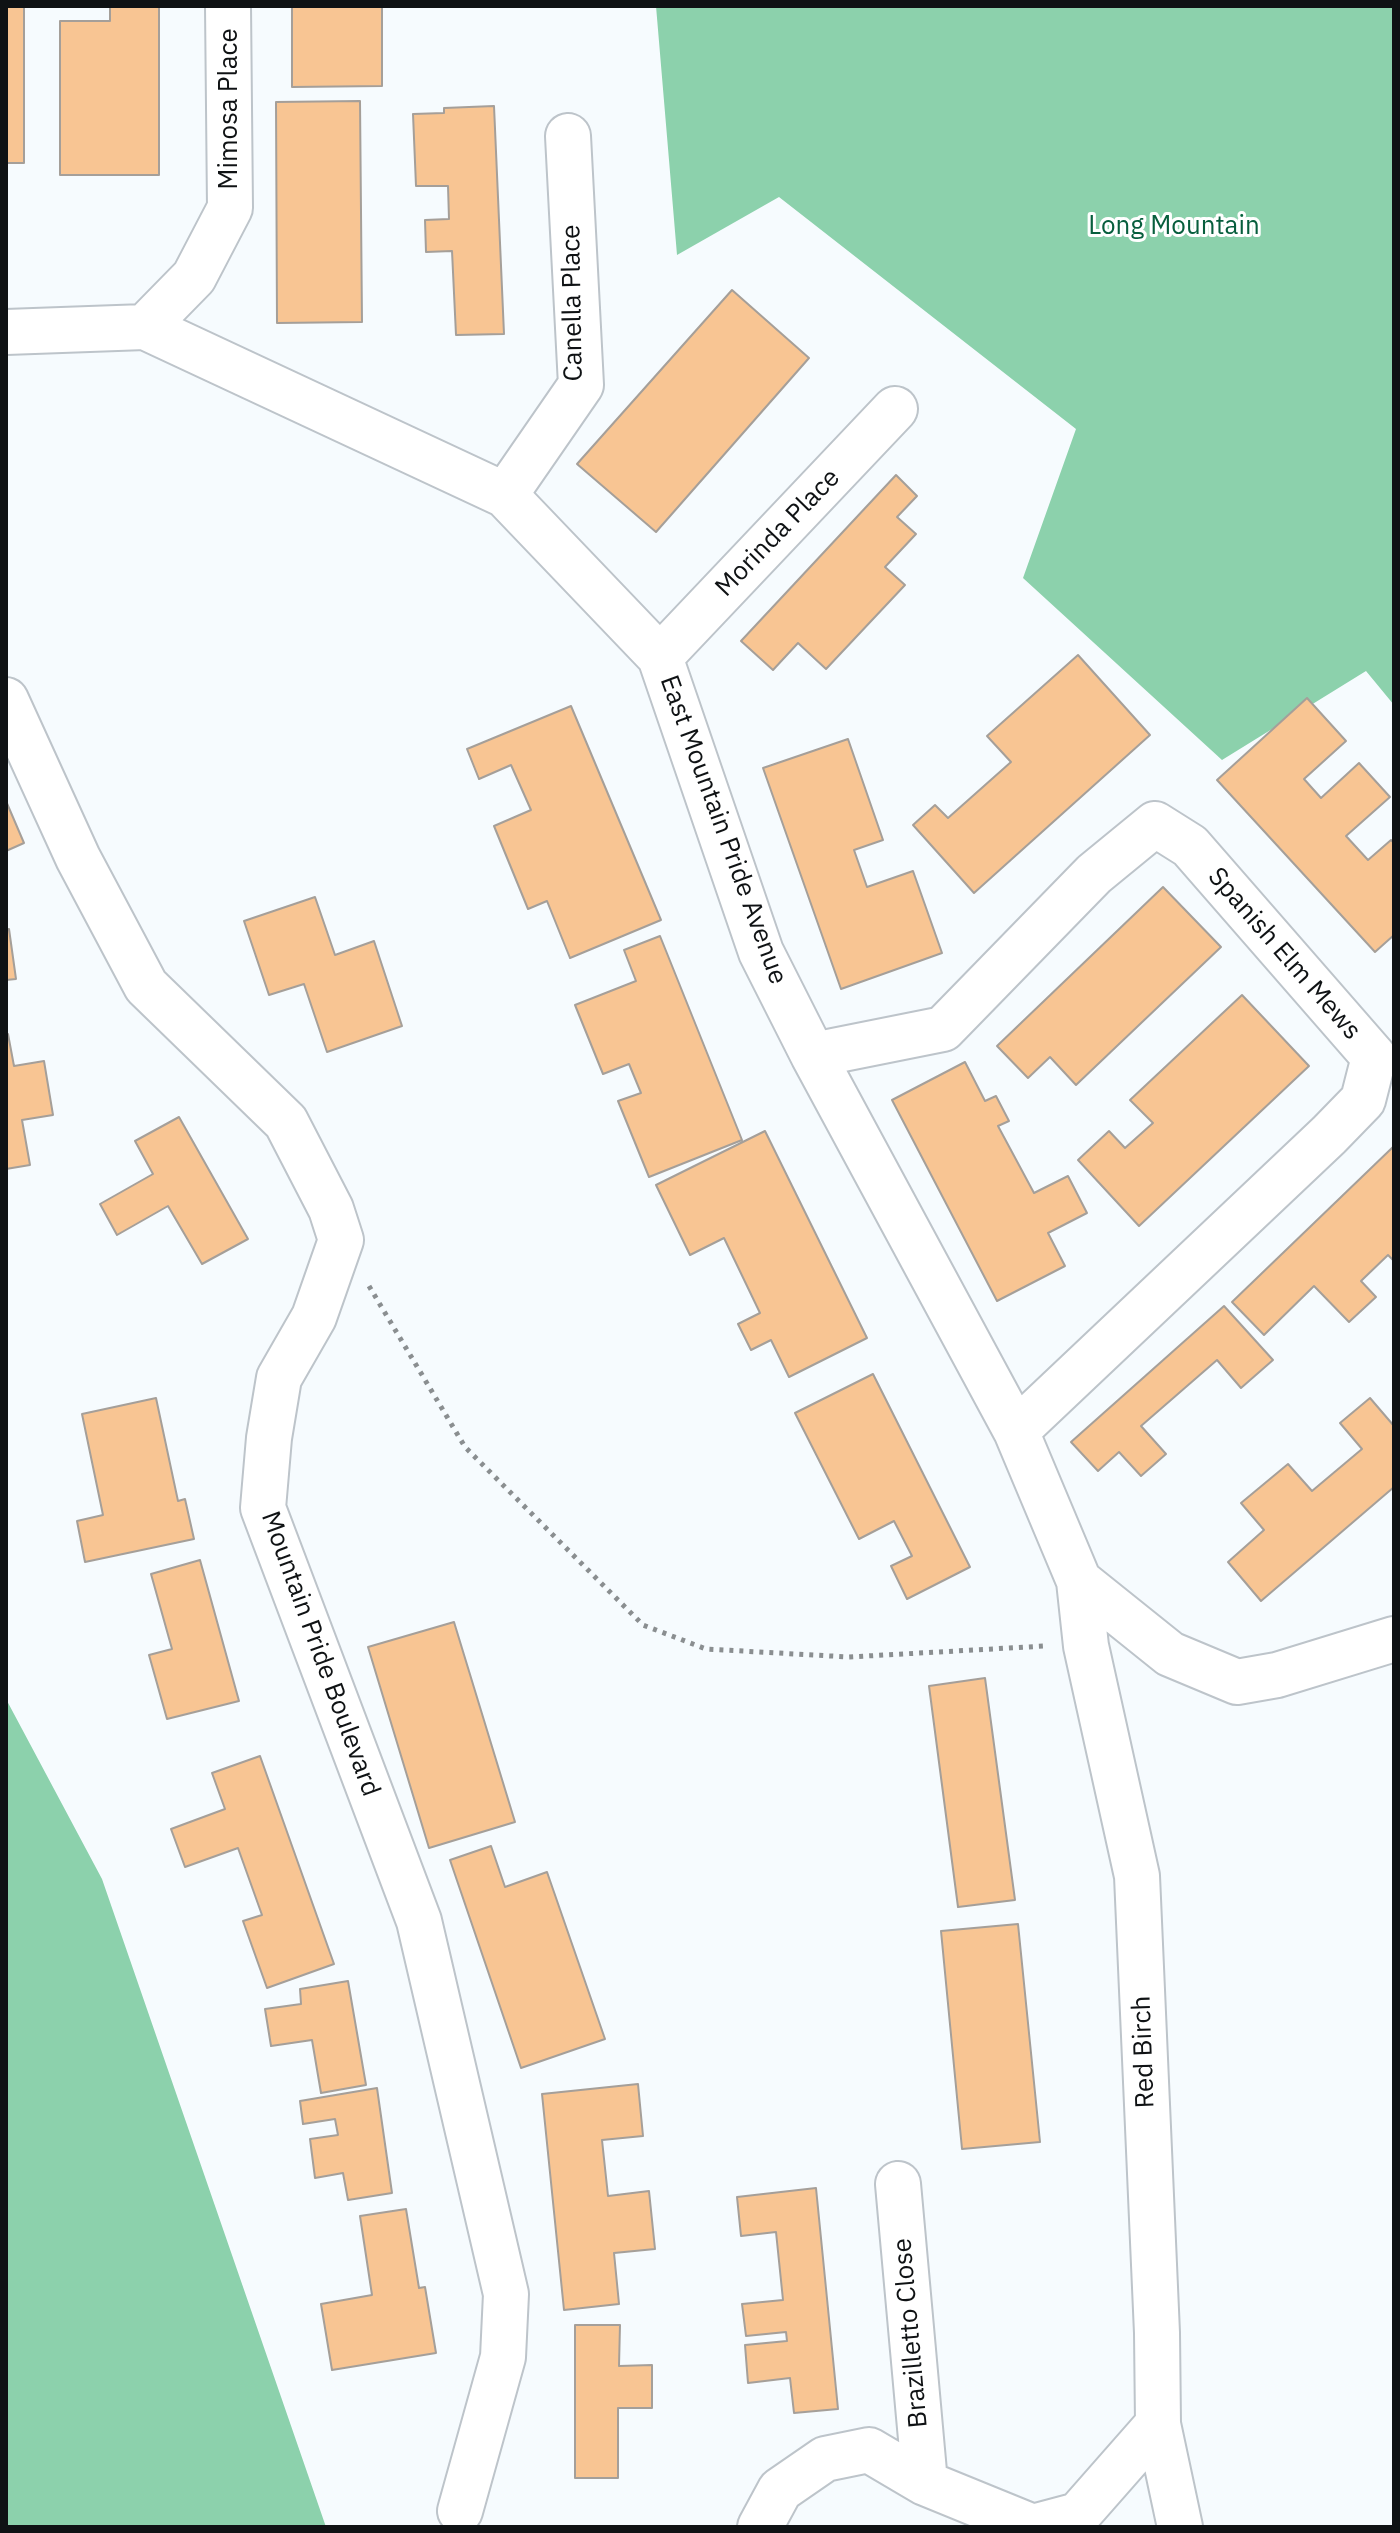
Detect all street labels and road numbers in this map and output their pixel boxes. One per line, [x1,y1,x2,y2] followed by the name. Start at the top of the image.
[213,28,245,190] street label: Mimosa Place
[556,224,590,382] street label: Canella Place
[709,463,847,603] street label: Morinda Place
[653,671,793,989] street label: East Mountain Pride Avenue
[1201,862,1367,1046] street label: Spanish Elm Mews
[254,1507,386,1801] street label: Mountain Pride Boulevard
[1126,1995,1162,2109] street label: Red Birch
[887,2237,935,2429] street label: Brazilletto Close

